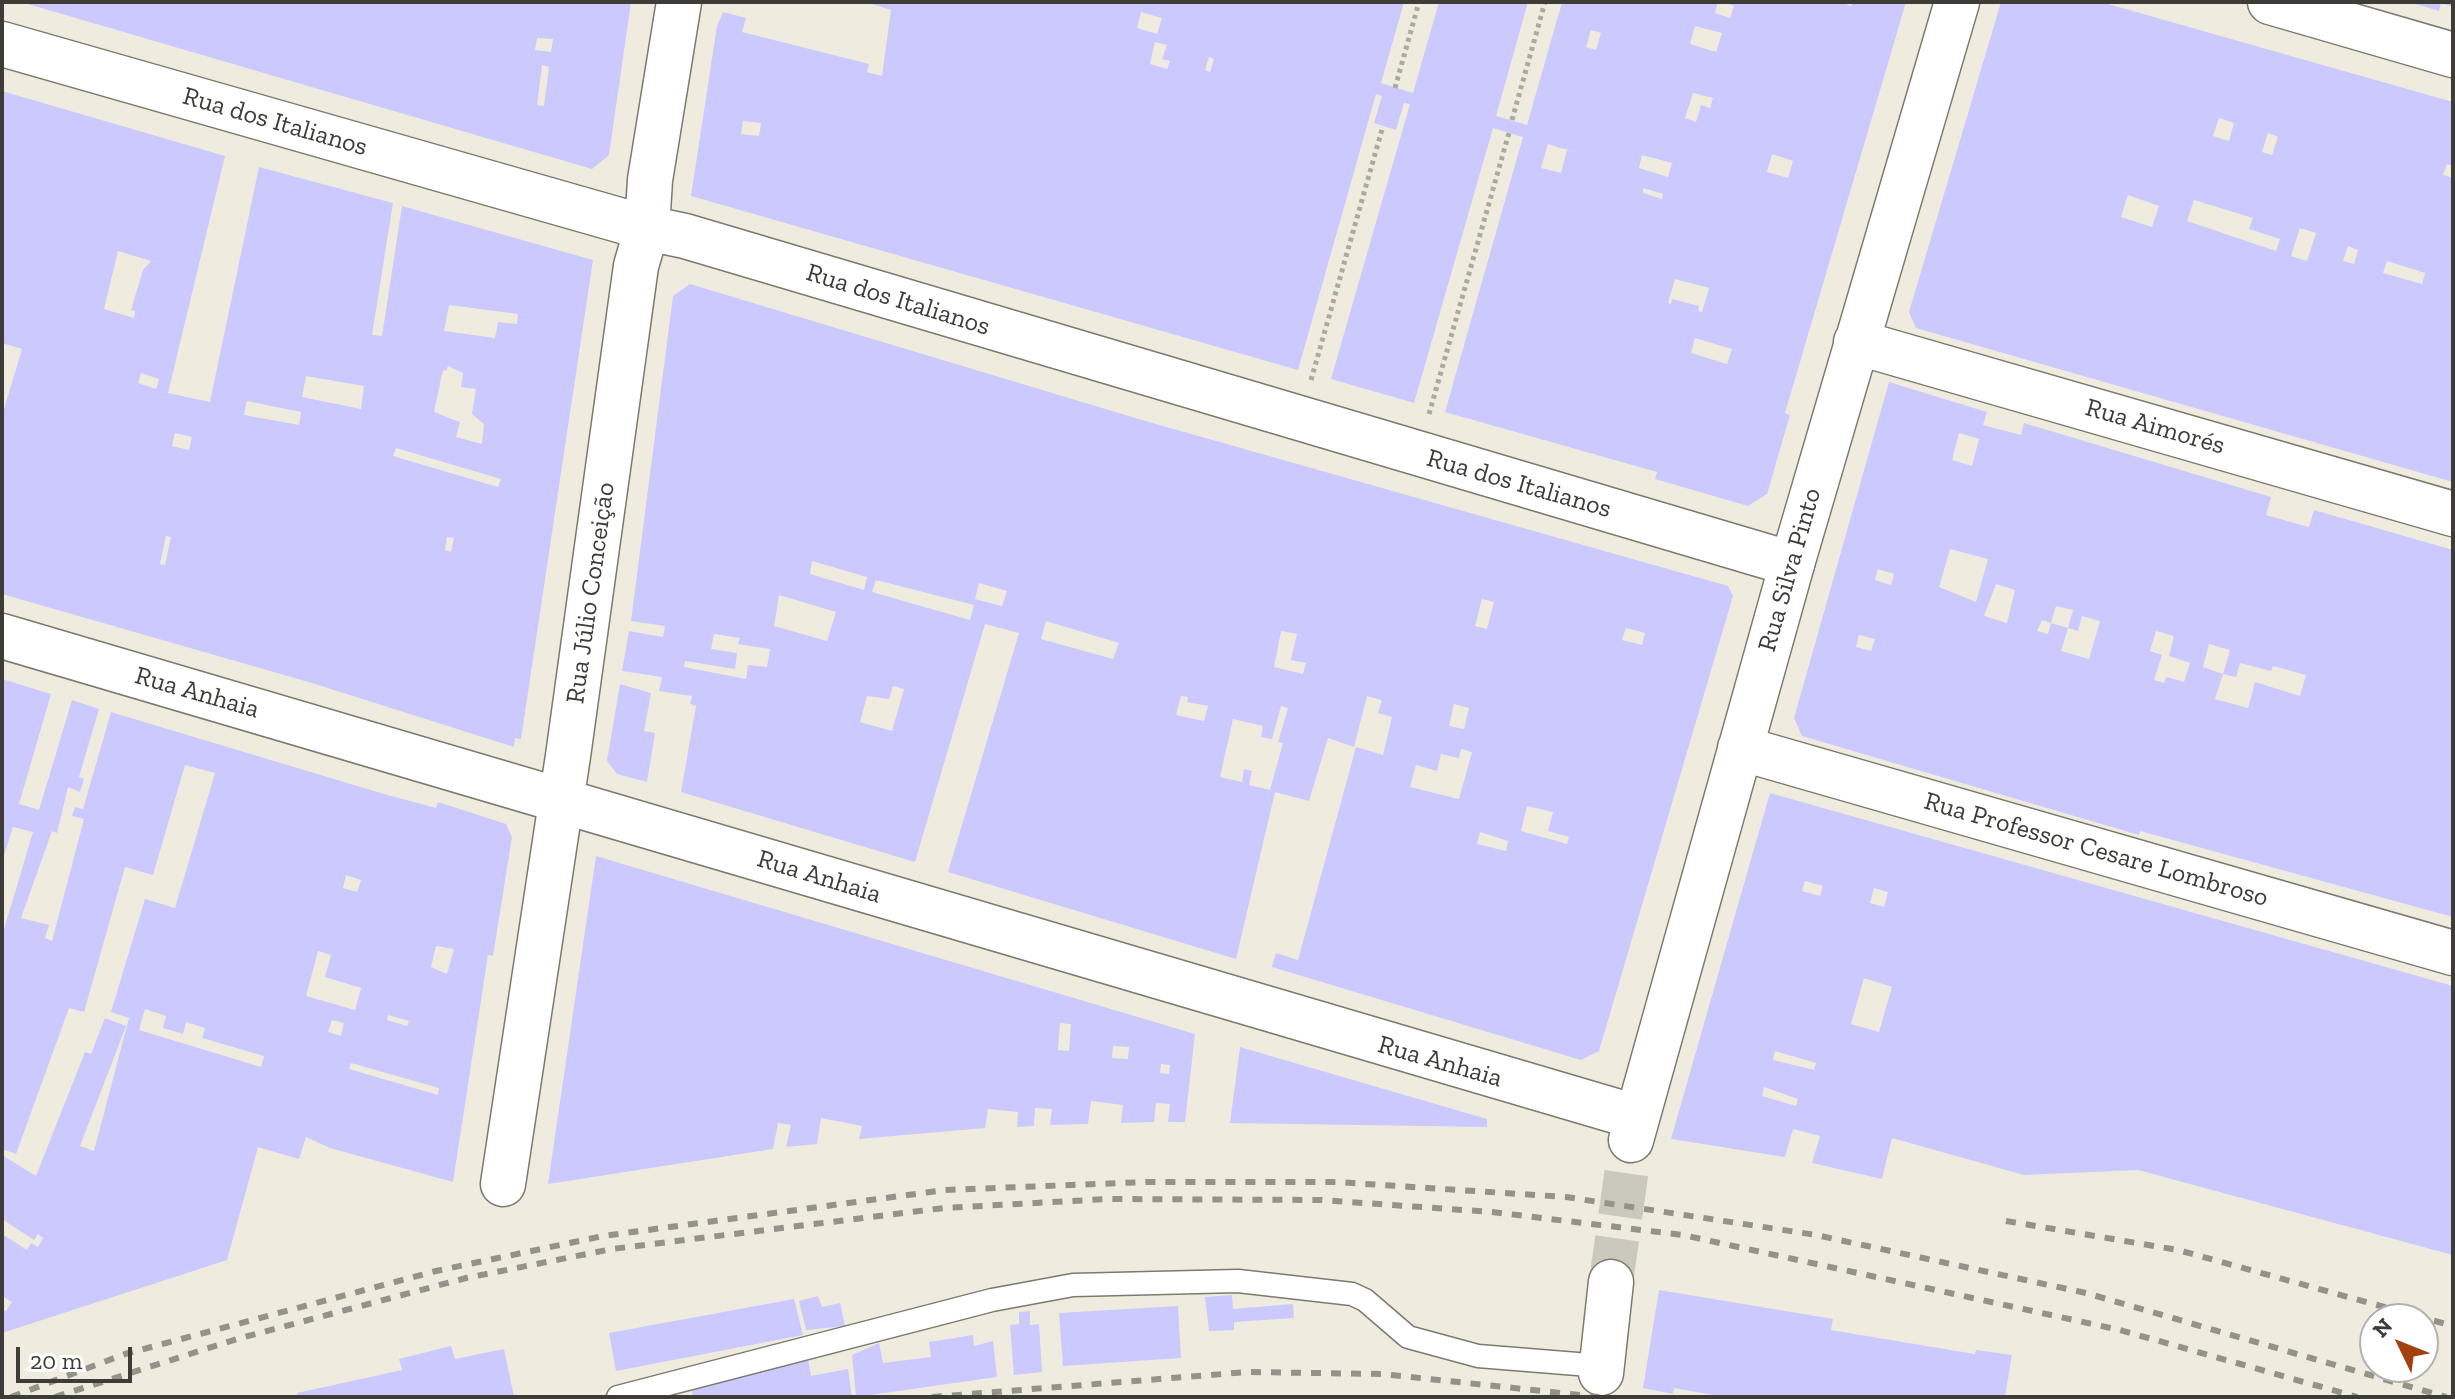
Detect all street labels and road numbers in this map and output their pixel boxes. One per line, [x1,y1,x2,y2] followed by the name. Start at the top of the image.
[179,81,371,163] street label: Rua dos Italianos
[802,257,994,343] street label: Rua dos Italianos
[2082,392,2228,462] street label: Rua Aimorés
[1423,443,1615,525] street label: Rua dos Italianos
[560,480,622,706] street label: Rua Júlio Conceição
[1752,485,1828,655] street label: Rua Silva Pinto
[131,660,263,726] street label: Rua Anhaia
[1920,786,2272,914] street label: Rua Professor Cesare Lombroso
[753,843,885,911] street label: Rua Anhaia
[1374,1029,1506,1095] street label: Rua Anhaia

